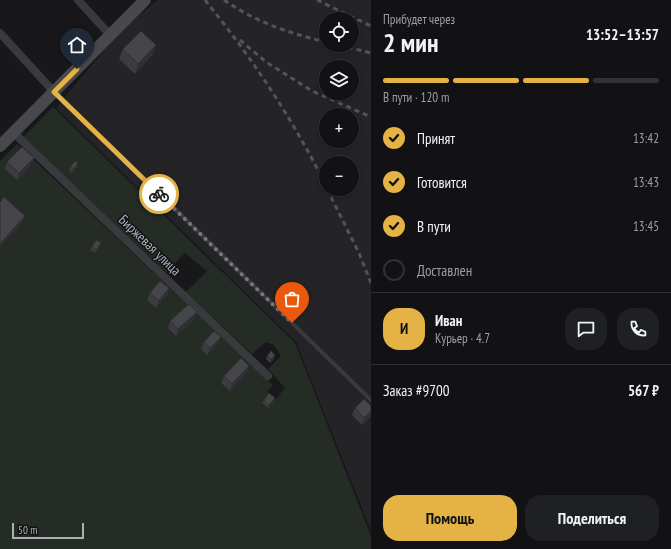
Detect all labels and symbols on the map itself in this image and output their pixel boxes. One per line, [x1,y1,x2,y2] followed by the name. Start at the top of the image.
[60,28,94,69] pin
[139,174,179,214] courier
[115,211,185,279] street label: Биржевая улица
[275,282,309,323] pin
[12,521,84,540] scale bar

